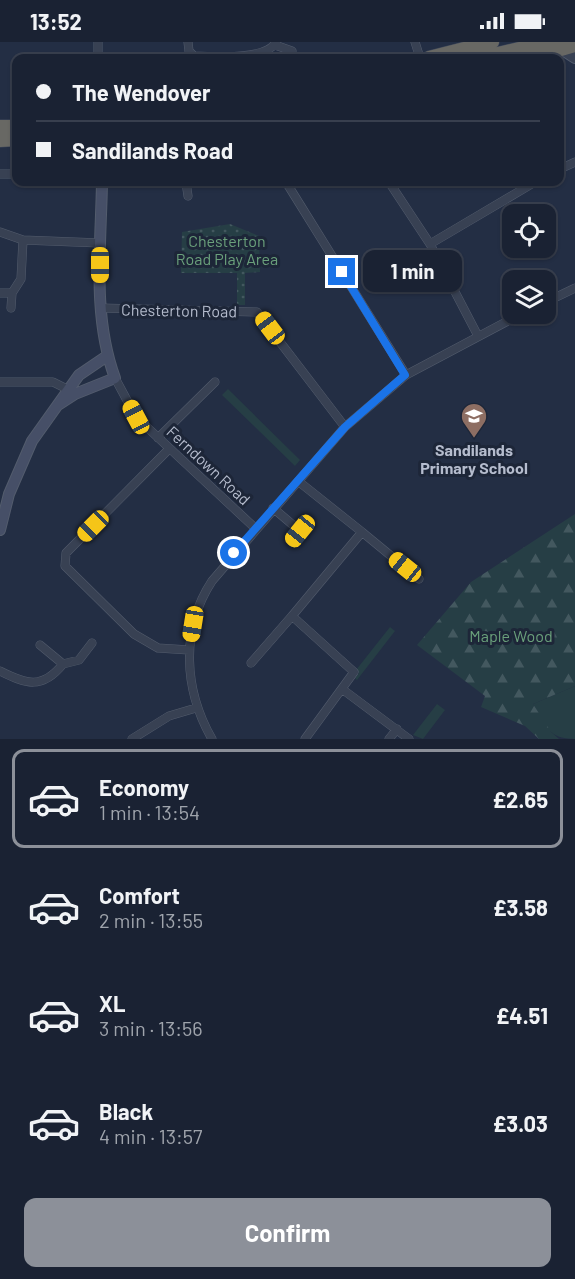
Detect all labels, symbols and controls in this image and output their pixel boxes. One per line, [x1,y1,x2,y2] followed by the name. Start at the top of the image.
[30,8,82,34] text: 13:52
[72,79,210,105] text: The Wendover
[72,137,233,163] text: Sandilands Road
[502,204,556,324] map controls
[502,204,556,258] button: locate
[176,231,278,268] park label: Chesterton Road Play Area
[91,247,109,283] car
[363,251,462,293] callout: 1 min
[328,258,355,285] route end
[391,259,434,283] text: 1 min
[502,270,556,324] button: layers
[121,299,237,321] street label: Chesterton Road
[252,308,288,348] car
[120,397,152,437] car
[459,401,489,439] school or university icon: Sandilands Primary School
[163,422,255,508] street label: Ferndown Road
[420,440,528,477] place label: Sandilands Primary School
[74,507,112,545] car
[282,511,318,551] car
[220,539,247,566] route start
[385,549,425,585] car
[181,605,205,643] car
[469,626,553,645] park label: Maple Wood
[27,772,81,826] icon: car
[99,774,189,800] text: Economy
[493,786,548,812] text: £2.65
[99,800,200,824] text: 1 min · 13:54
[27,880,81,934] icon: car
[99,882,180,908] text: Comfort
[493,894,548,920] text: £3.58
[99,908,203,932] text: 2 min · 13:55
[27,988,81,1042] icon: car
[99,990,125,1016] text: XL
[496,1002,548,1028] text: £4.51
[99,1016,203,1040] text: 3 min · 13:56
[27,1096,81,1150] icon: car
[99,1098,153,1124] text: Black
[493,1110,548,1136] text: £3.03
[99,1124,202,1148] text: 4 min · 13:57
[24,1198,551,1267] button: Confirm

